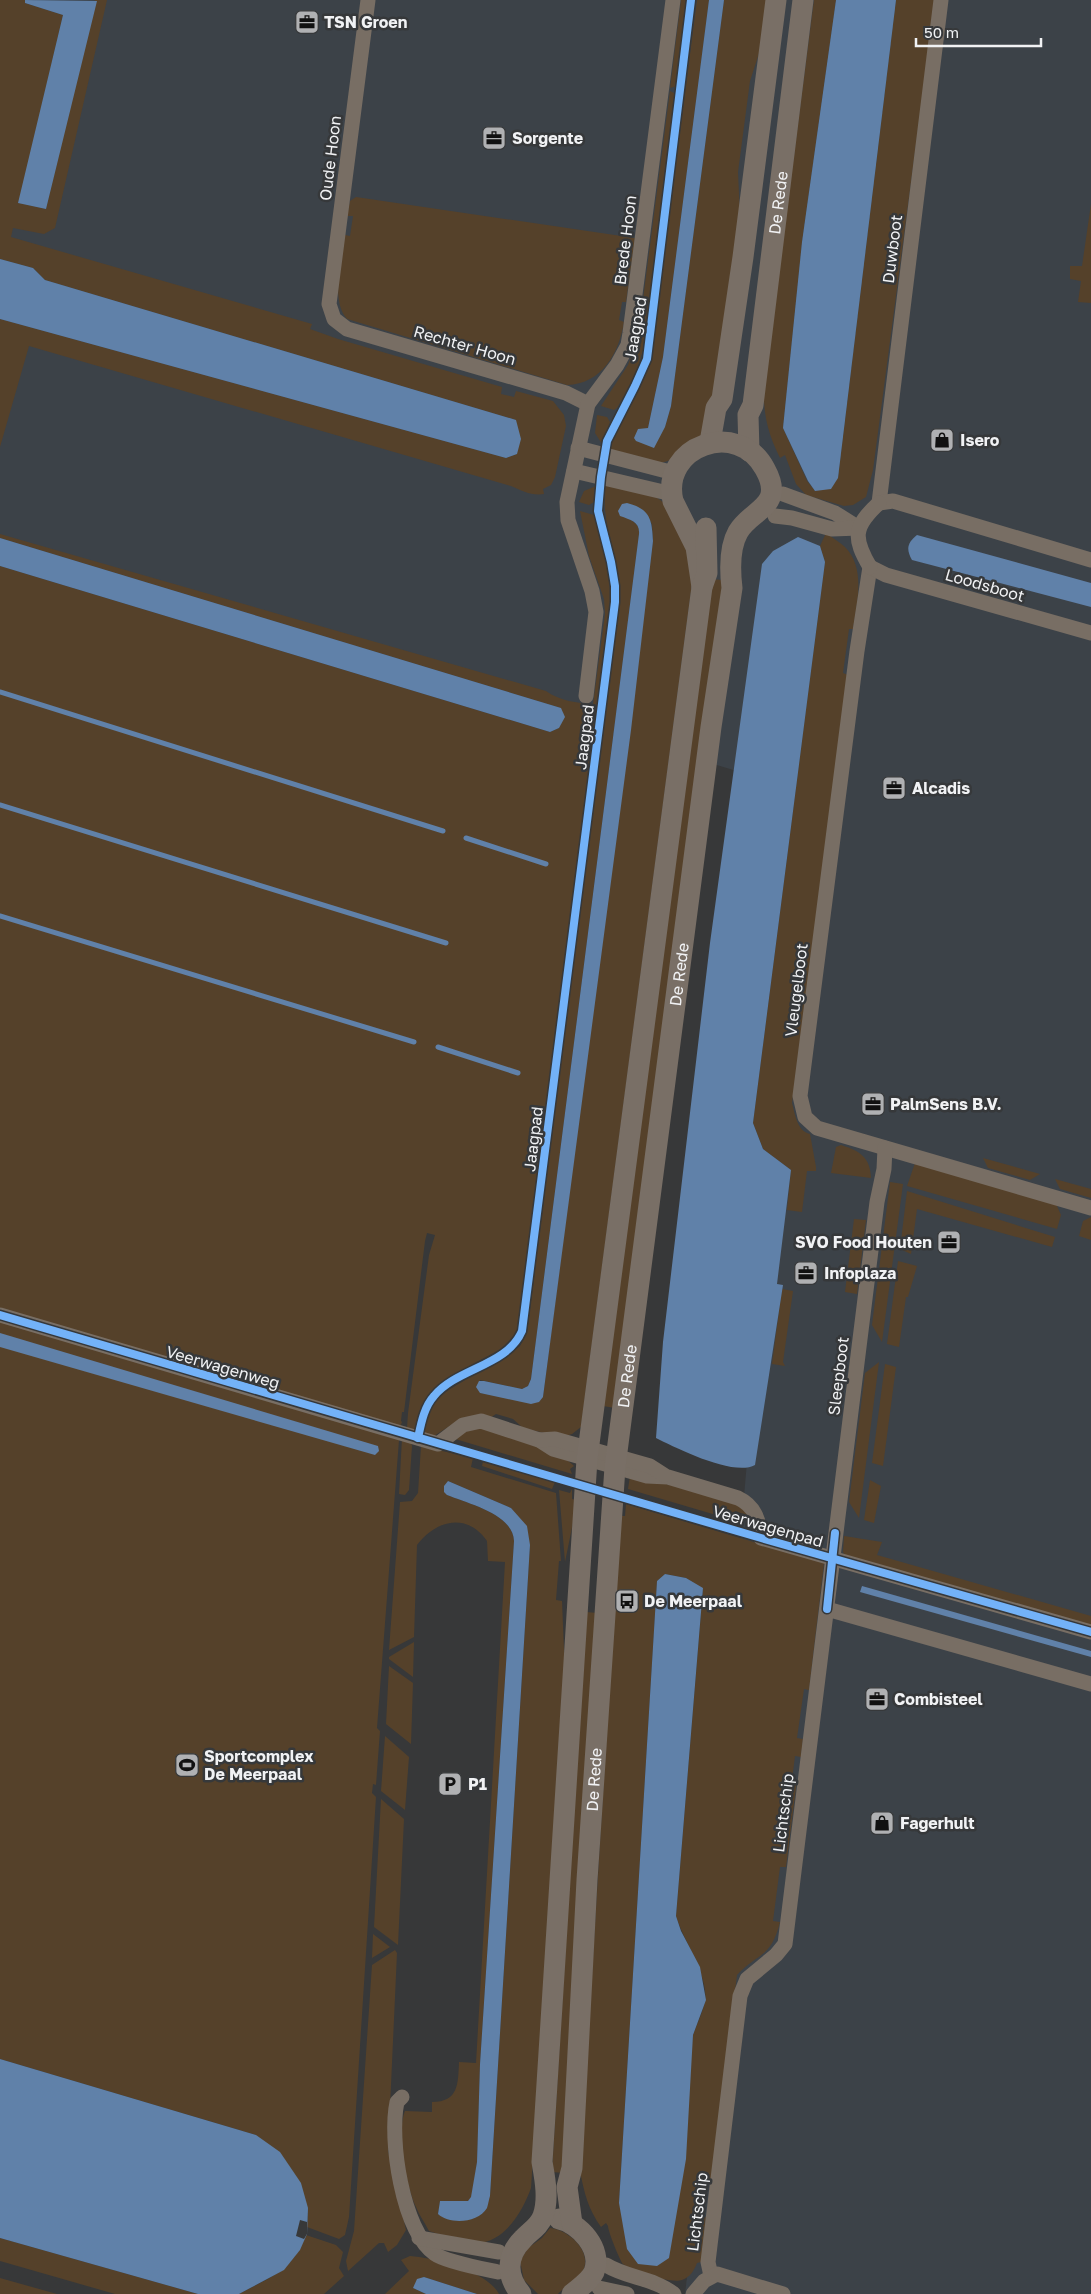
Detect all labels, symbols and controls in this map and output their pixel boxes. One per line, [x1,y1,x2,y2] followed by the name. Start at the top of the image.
[294,9,320,35] office icon: TSN Groen
[324,12,407,32] place label: TSN Groen
[916,15,1041,47] scale bar
[924,23,959,41] text: 50 m
[315,114,345,202] street label: Oude Hoon
[481,125,507,151] office icon: Sorgente
[512,128,583,148] place label: Sorgente
[764,170,792,236] street label: De Rede
[610,194,640,286] street label: Brede Hoon
[878,213,906,285] street label: Duwboot
[619,295,651,363] street label: Jaagpad
[412,321,518,369] street label: Rechter Hoon
[929,427,955,453] shop icon: Isero
[960,430,1000,450] place label: Isero
[943,564,1027,606] street label: Loodsboot
[570,703,598,771] street label: Jaagpad
[881,775,907,801] office icon: Alcadis
[912,778,970,798] place label: Alcadis
[665,942,693,1007] street label: De Rede
[780,942,812,1038] street label: Vleugelboot
[860,1091,886,1117] office icon: PalmSens B.V.
[890,1094,1002,1114] place label: PalmSens B.V.
[519,1105,547,1173] street label: Jaagpad
[936,1229,962,1255] office icon: SVO Food Houten
[795,1232,932,1252] place label: SVO Food Houten
[793,1260,819,1286] office icon: Infoplaza
[824,1263,896,1283] place label: Infoplaza
[823,1336,853,1416] street label: Sleepboot
[164,1341,282,1393] street label: Veerwagenweg
[613,1343,641,1409] street label: De Rede
[710,1501,826,1551] street label: Veerwagenpad
[614,1588,640,1614] bus stop icon: De Meerpaal
[644,1591,743,1611] place label: De Meerpaal
[864,1686,890,1712] office icon: Combisteel
[894,1689,983,1709] place label: Combisteel
[204,1746,314,1784] place label: Sportcomplex De Meerpaal
[582,1747,606,1812] street label: De Rede
[174,1752,200,1778] sports icon: Sportcomplex De Meerpaal
[437,1771,463,1797] parking icon: P1
[768,1772,798,1854] street label: Lichtschip
[468,1774,487,1794] place label: P1
[869,1810,895,1836] shop icon: Fagerhult
[900,1813,975,1833] place label: Fagerhult
[682,2171,712,2253] street label: Lichtschip

